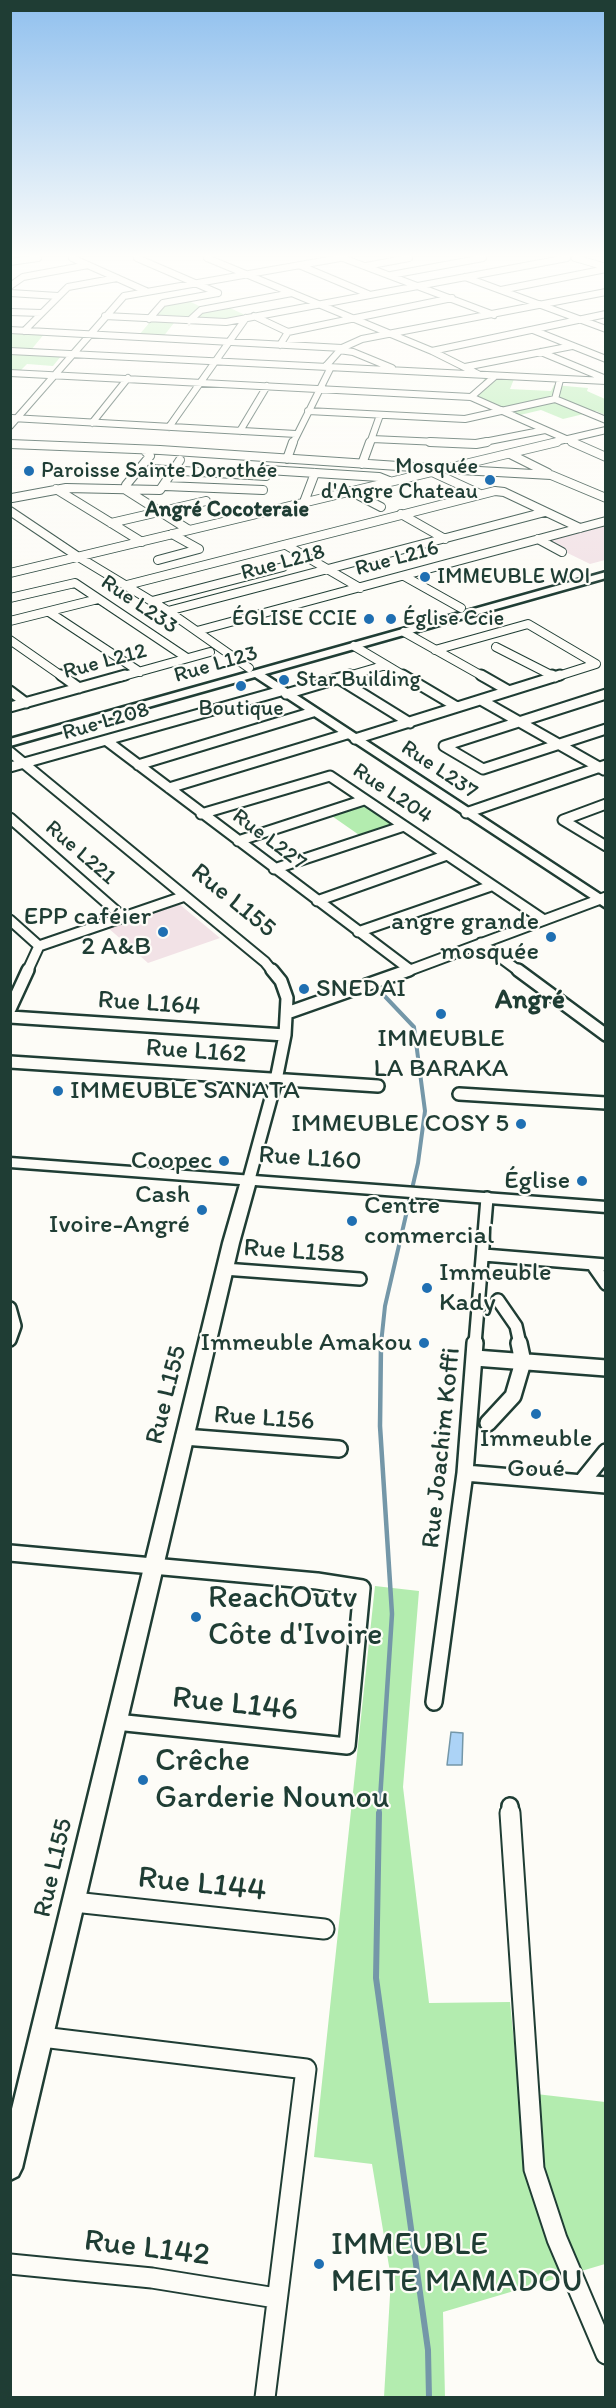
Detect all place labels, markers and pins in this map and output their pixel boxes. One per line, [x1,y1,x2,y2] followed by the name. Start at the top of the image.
[321,454,478,506] place label: Mosquée d'Angre Chateau
[41,458,277,484] place label: Paroisse Sainte Dorothée
[22,464,36,478] marker: Paroisse Sainte Dorothée
[483,473,497,487] marker: Mosquée d'Angre Chateau
[437,564,590,590] place label: IMMEUBLE WOI
[418,570,432,584] marker: IMMEUBLE WOI
[232,606,357,632] place label: ÉGLISE CCIE
[403,606,504,632] place label: Église Ccie
[362,612,376,626] marker: ÉGLISE CCIE
[384,612,398,626] marker: Église Ccie
[296,667,421,693] place label: Star Building
[277,673,291,687] marker: Star Building
[234,679,248,693] marker: Boutique
[198,696,284,722] place label: Boutique
[24,901,151,963] place label: EPP caféier 2 A&B
[391,906,539,968] place label: angre grande mosquée
[156,925,170,939] marker: EPP caféier 2 A&B
[544,930,558,944] marker: angre grande mosquée
[316,973,406,1005] place label: SNEDAI
[297,982,311,996] marker: SNEDAI
[434,1007,448,1021] marker: IMMEUBLE LA BARAKA
[374,1023,508,1084] place label: IMMEUBLE LA BARAKA
[70,1075,300,1107] place label: IMMEUBLE SANATA
[51,1084,65,1098] marker: IMMEUBLE SANATA
[291,1108,509,1140] place label: IMMEUBLE COSY 5
[514,1117,528,1131] marker: IMMEUBLE COSY 5
[131,1145,212,1177] place label: Coopec
[217,1154,231,1168] marker: Coopec
[504,1165,570,1197] place label: Église
[575,1174,589,1188] marker: Église
[49,1179,190,1240] place label: Cash Ivoire-Angré
[364,1190,494,1252] place label: Centre commercial
[195,1203,209,1217] marker: Cash Ivoire-Angré
[345,1214,359,1228] marker: Centre commercial
[439,1257,552,1318] place label: Immeuble Kady
[420,1281,434,1295] marker: Immeuble Kady
[201,1327,412,1359] place label: Immeuble Amakou
[417,1336,431,1350] marker: Immeuble Amakou
[529,1407,543,1421] marker: Immeuble Goué
[480,1423,592,1484] place label: Immeuble Goué
[208,1580,382,1655] place label: ReachOutv Côte d'Ivoire
[189,1610,203,1624] marker: ReachOutv Côte d'Ivoire
[155,1743,390,1818] place label: Crêche Garderie Nounou
[136,1773,150,1787] marker: Crêche Garderie Nounou
[331,2227,582,2302] place label: IMMEUBLE MEITE MAMADOU
[312,2257,326,2271] marker: IMMEUBLE MEITE MAMADOU

